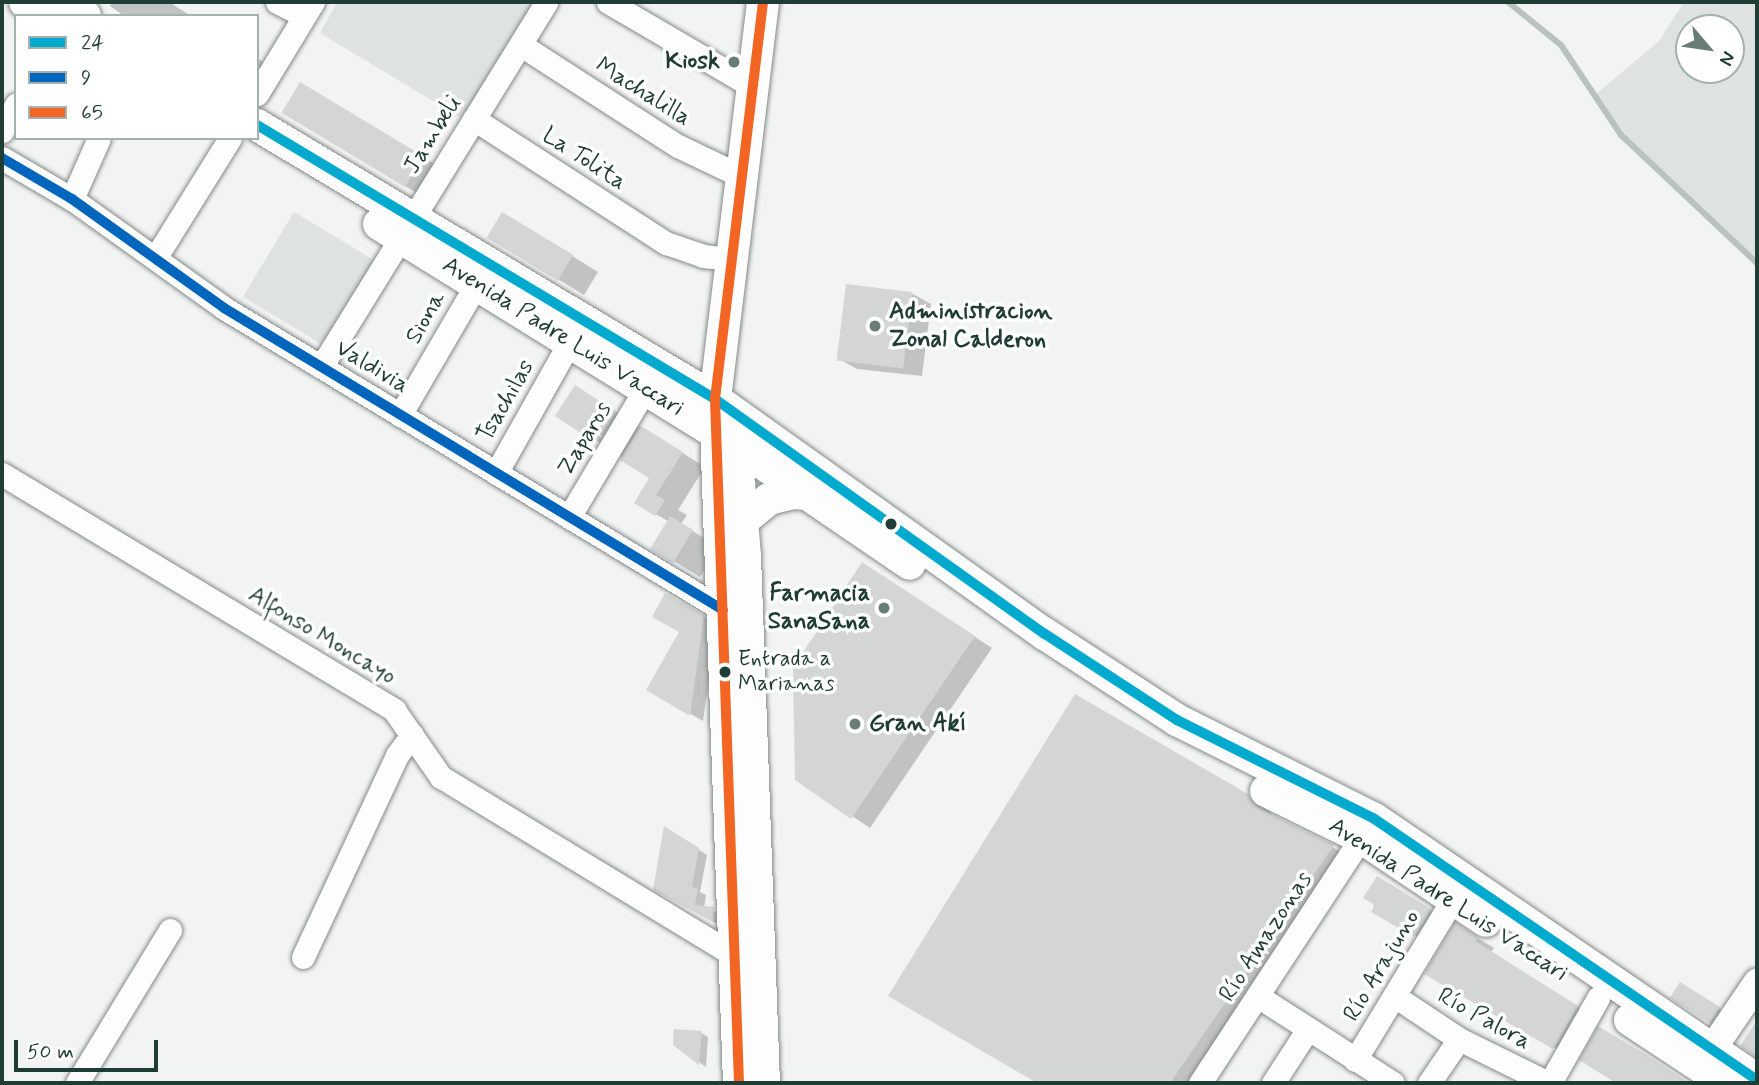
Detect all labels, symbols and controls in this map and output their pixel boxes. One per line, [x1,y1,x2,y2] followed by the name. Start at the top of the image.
[14,14,259,140] legend
[1675,14,1745,84] north arrow
[81,29,104,57] text: 24
[1713,47,1741,70] text: N
[665,48,720,76] place label: Kiosk
[590,51,696,133] street label: Machalilla
[726,54,742,70] marker: Kiosk
[81,64,91,92] text: 9
[398,91,468,179] street label: Jambeli
[81,99,103,127] text: 65
[536,121,632,197] street label: La Tolita
[439,252,687,422] street label: Avenida Padre Luis Vaccari
[400,287,452,349] street label: Siona
[889,298,1052,354] place label: Administracion Zonal Calderon
[867,318,883,334] marker: Administracion Zonal Calderon
[330,334,414,400] street label: Valdivia
[471,355,541,447] street label: Tsachilas
[552,397,618,481] street label: Zaparos
[884,517,898,531] unlabelled marker
[768,580,870,636] place label: Farmacia SanaSana
[244,581,400,691] street label: Alfonso Moncayo
[876,600,892,616] marker: Farmacia SanaSana
[738,646,834,698] place label: Entrada a Marianas
[718,665,732,679] marker: Entrada a Marianas
[869,710,967,738] place label: Gran Akí
[847,716,863,732] marker: Gran Akí
[1325,813,1571,987] street label: Avenida Padre Luis Vaccari
[1214,867,1318,1007] street label: Río Amazonas
[1337,905,1427,1027] street label: Río Arajuno
[1432,981,1536,1057] street label: Río Palora
[18,1026,161,1070] scale bar
[27,1038,74,1066] text: 50 m

